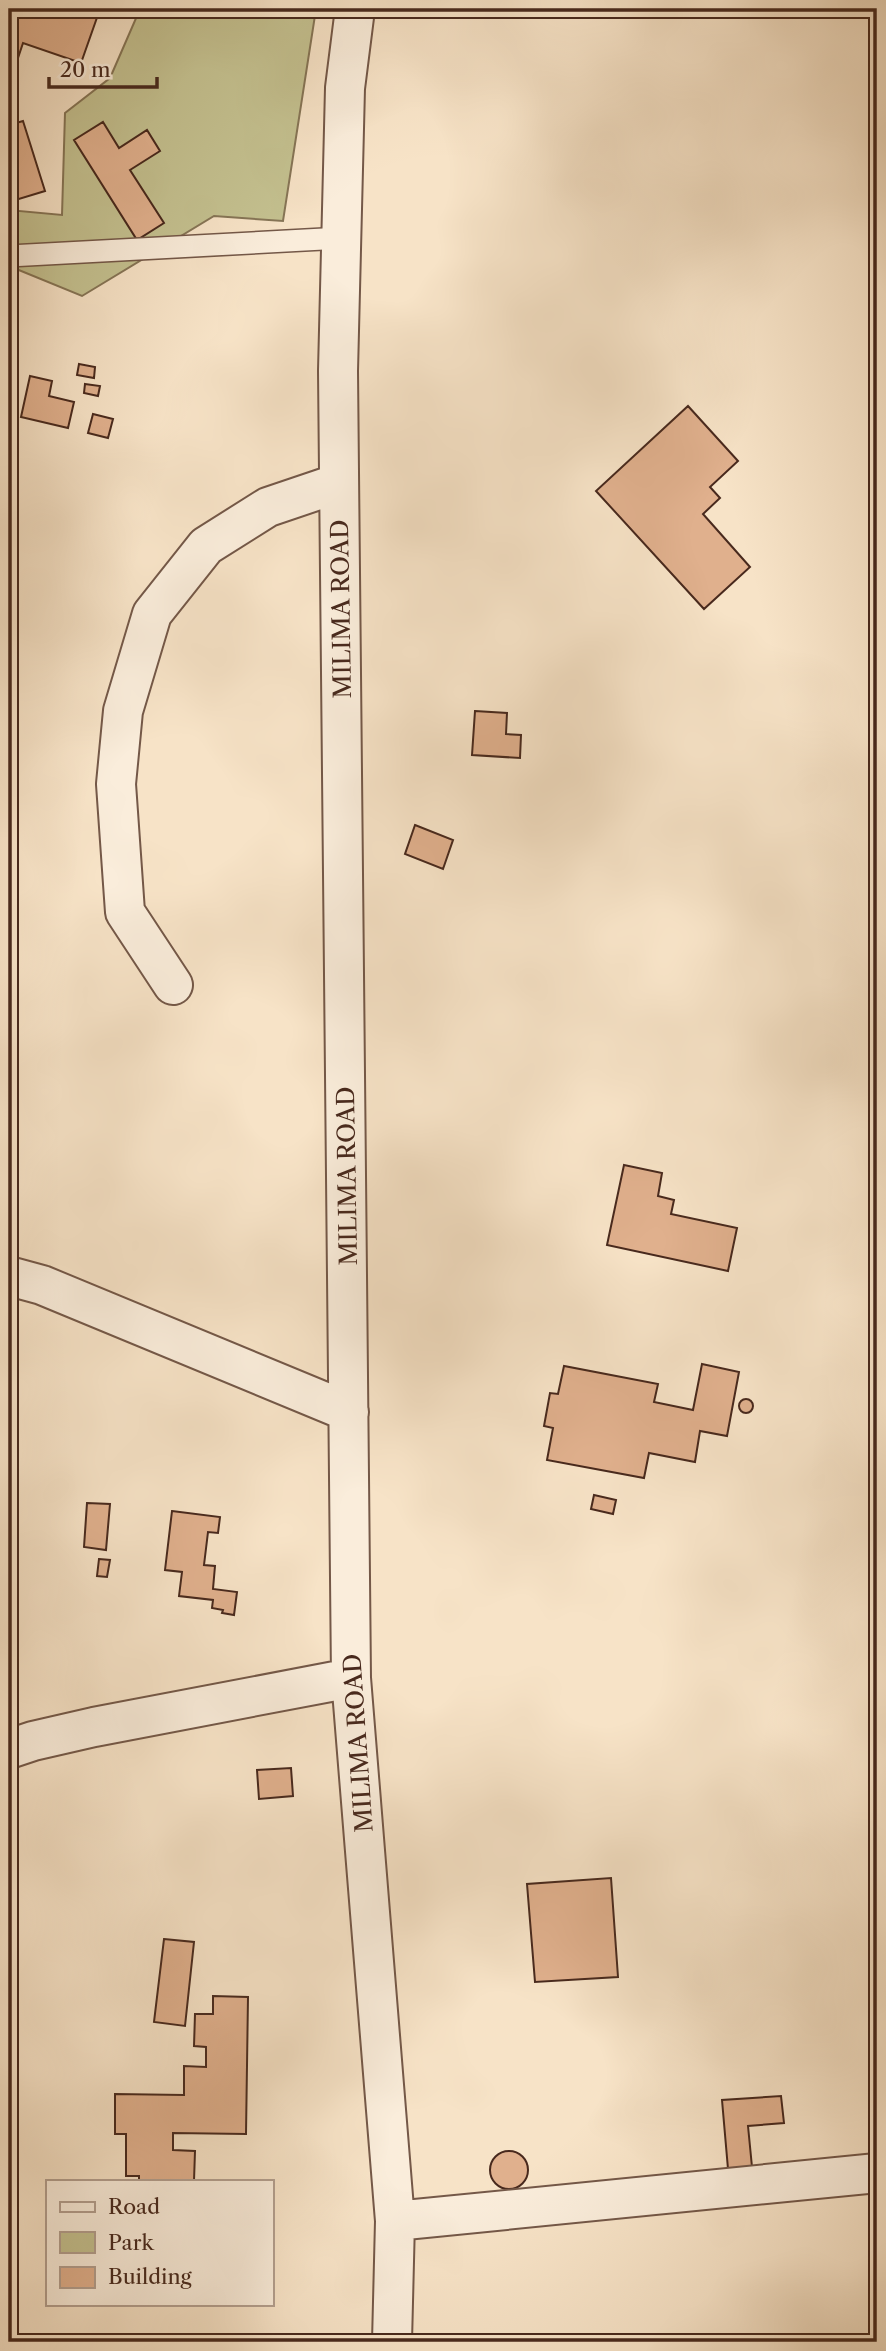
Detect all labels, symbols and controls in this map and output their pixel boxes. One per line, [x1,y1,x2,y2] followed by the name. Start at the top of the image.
[49,46,158,90] scale bar
[60,57,111,82] text: 20 m
[325,519,357,699] street label: MILIMA ROAD
[331,1086,363,1266] street label: MILIMA ROAD
[337,1653,379,1833] street label: MILIMA ROAD
[46,2180,273,2306] legend
[108,2194,160,2219] text: Road
[108,2230,154,2255] text: Park
[108,2264,193,2289] text: Building

